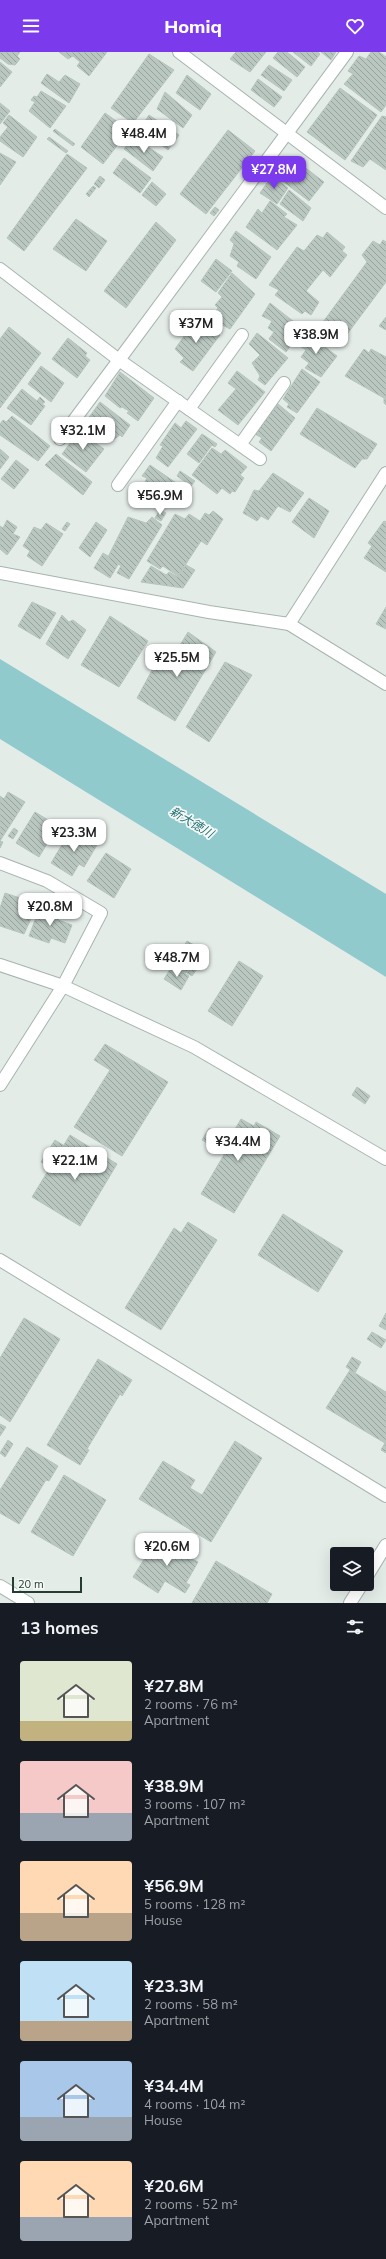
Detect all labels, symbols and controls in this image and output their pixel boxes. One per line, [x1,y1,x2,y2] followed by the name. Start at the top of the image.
[20,15,42,37] icon: menu
[164,15,222,38] text: Homiq
[344,15,366,37] icon: heart
[111,120,177,154] pin: ¥48.4M
[121,125,167,141] text: ¥48.4M
[241,156,307,190] pin: ¥27.8M
[251,161,297,177] text: ¥27.8M
[172,310,220,344] pin: ¥37M
[179,315,213,331] text: ¥37M
[283,321,349,355] pin: ¥38.9M
[293,326,339,342] text: ¥38.9M
[50,417,116,451] pin: ¥32.1M
[60,422,106,438] text: ¥32.1M
[127,482,193,516] pin: ¥56.9M
[137,487,183,503] text: ¥56.9M
[144,644,210,678] pin: ¥25.5M
[154,649,200,665] text: ¥25.5M
[168,803,218,842] water label: 新大徳川
[41,819,107,853] pin: ¥23.3M
[51,824,97,840] text: ¥23.3M
[17,893,83,927] pin: ¥20.8M
[27,898,73,914] text: ¥20.8M
[144,944,210,978] pin: ¥48.7M
[154,949,200,965] text: ¥48.7M
[205,1128,271,1162] pin: ¥34.4M
[215,1133,261,1149] text: ¥34.4M
[42,1147,108,1181] pin: ¥22.1M
[52,1152,98,1168] text: ¥22.1M
[134,1533,200,1567] pin: ¥20.6M
[144,1538,190,1554] text: ¥20.6M
[330,1547,374,1591] map controls
[330,1547,374,1591] button: layers
[12,1575,82,1594] scale bar
[18,1577,44,1591] text: 20 m
[344,1616,366,1638] icon: filters
[20,1617,99,1638] text: 13 homes
[144,1675,204,1696] text: ¥27.8M
[52,1677,100,1725] icon: home
[144,1696,238,1712] text: 2 rooms · 76 m²
[144,1712,209,1728] text: Apartment
[144,1775,204,1796] text: ¥38.9M
[52,1777,100,1825] icon: home
[144,1796,245,1812] text: 3 rooms · 107 m²
[144,1812,209,1828] text: Apartment
[144,1875,204,1896] text: ¥56.9M
[52,1877,100,1925] icon: home
[144,1896,245,1912] text: 5 rooms · 128 m²
[144,1912,182,1928] text: House
[144,1975,204,1996] text: ¥23.3M
[52,1977,100,2025] icon: home
[144,1996,238,2012] text: 2 rooms · 58 m²
[144,2012,209,2028] text: Apartment
[144,2075,204,2096] text: ¥34.4M
[52,2077,100,2125] icon: home
[144,2096,245,2112] text: 4 rooms · 104 m²
[144,2112,182,2128] text: House
[144,2175,204,2196] text: ¥20.6M
[52,2177,100,2225] icon: home
[144,2196,238,2212] text: 2 rooms · 52 m²
[144,2212,209,2228] text: Apartment

